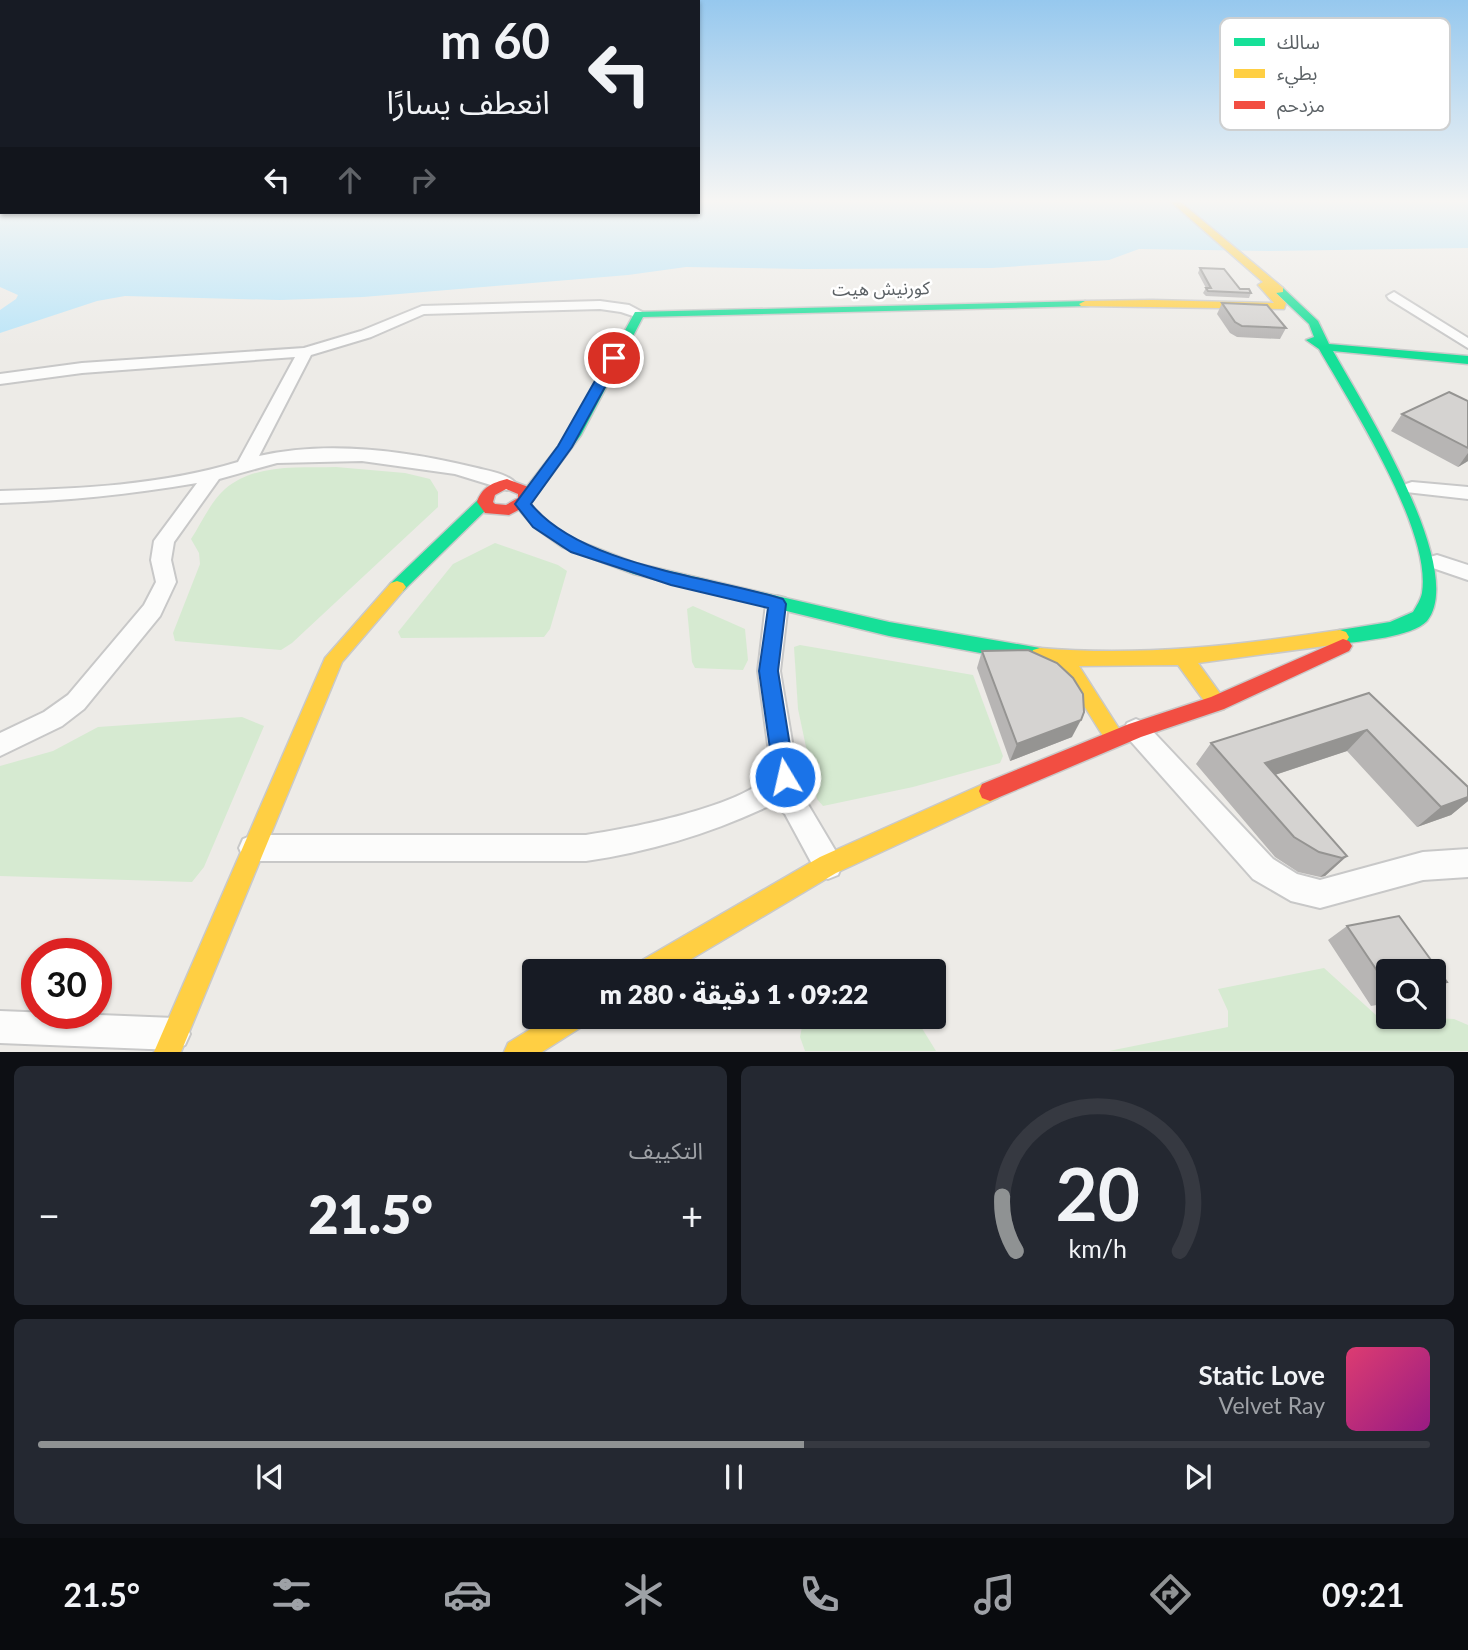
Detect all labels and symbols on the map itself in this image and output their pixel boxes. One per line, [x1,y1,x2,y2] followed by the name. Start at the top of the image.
[1220,18,1450,130] legend
[1277,30,1320,53] text: سالك
[1277,61,1317,88] text: بطيء
[1277,93,1325,120] text: مزدحم
[832,276,931,301] street label: كورنيش هيت
[584,328,644,388] pin
[748,740,822,814] position arrow
[21,938,112,1029] speed limit sign: 30

